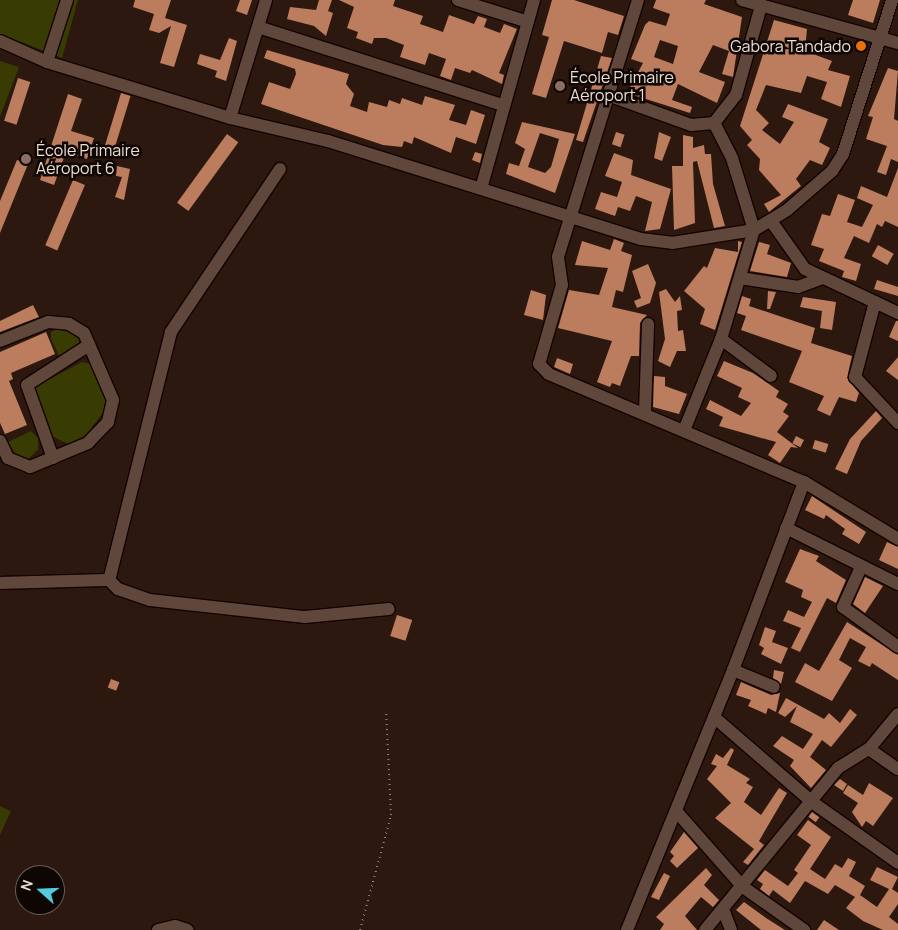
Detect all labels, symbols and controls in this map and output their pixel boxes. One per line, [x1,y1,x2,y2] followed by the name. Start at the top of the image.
[730,36,851,56] place label: Gabora Tandado
[855,40,867,52] marker: Gabora Tandado
[570,67,674,105] place label: École Primaire Aéroport 1
[554,80,566,92] marker: École Primaire Aéroport 1
[36,140,140,178] place label: École Primaire Aéroport 6
[20,153,32,165] marker: École Primaire Aéroport 6
[15,865,65,915] north arrow
[16,877,37,893] text: N

